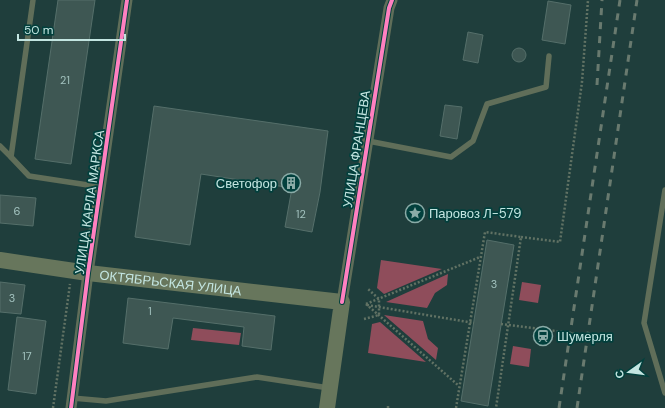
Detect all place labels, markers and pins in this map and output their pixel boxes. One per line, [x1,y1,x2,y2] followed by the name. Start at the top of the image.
[280,172,302,194] building icon: Светофор
[216,175,277,192] place label: Светофор
[404,202,426,224] place icon: Паровоз Л-579
[429,205,521,222] place label: Паровоз Л-579
[532,325,554,347] station icon: Шумерля
[557,328,613,345] place label: Шумерля

